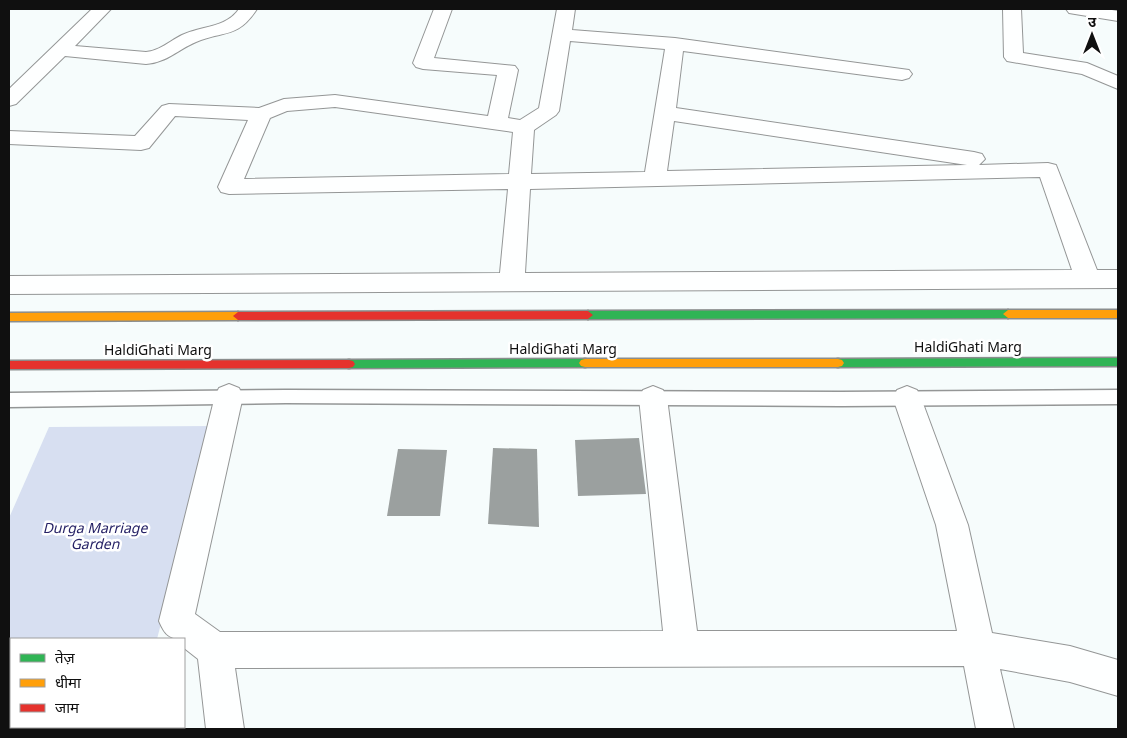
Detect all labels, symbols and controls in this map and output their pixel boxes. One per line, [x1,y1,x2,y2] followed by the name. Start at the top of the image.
[1067,10,1117,60] north arrow
[1088,14,1097,33] text: उ
[914,339,1022,358] street label: HaldiGhati Marg
[509,341,617,360] street label: HaldiGhati Marg
[104,342,212,361] street label: HaldiGhati Marg
[43,520,148,555] park label: Durga Marriage Garden
[10,638,185,728] legend
[55,649,76,669] text: तेज़
[55,675,82,694] text: धीमा
[55,700,80,719] text: जाम

